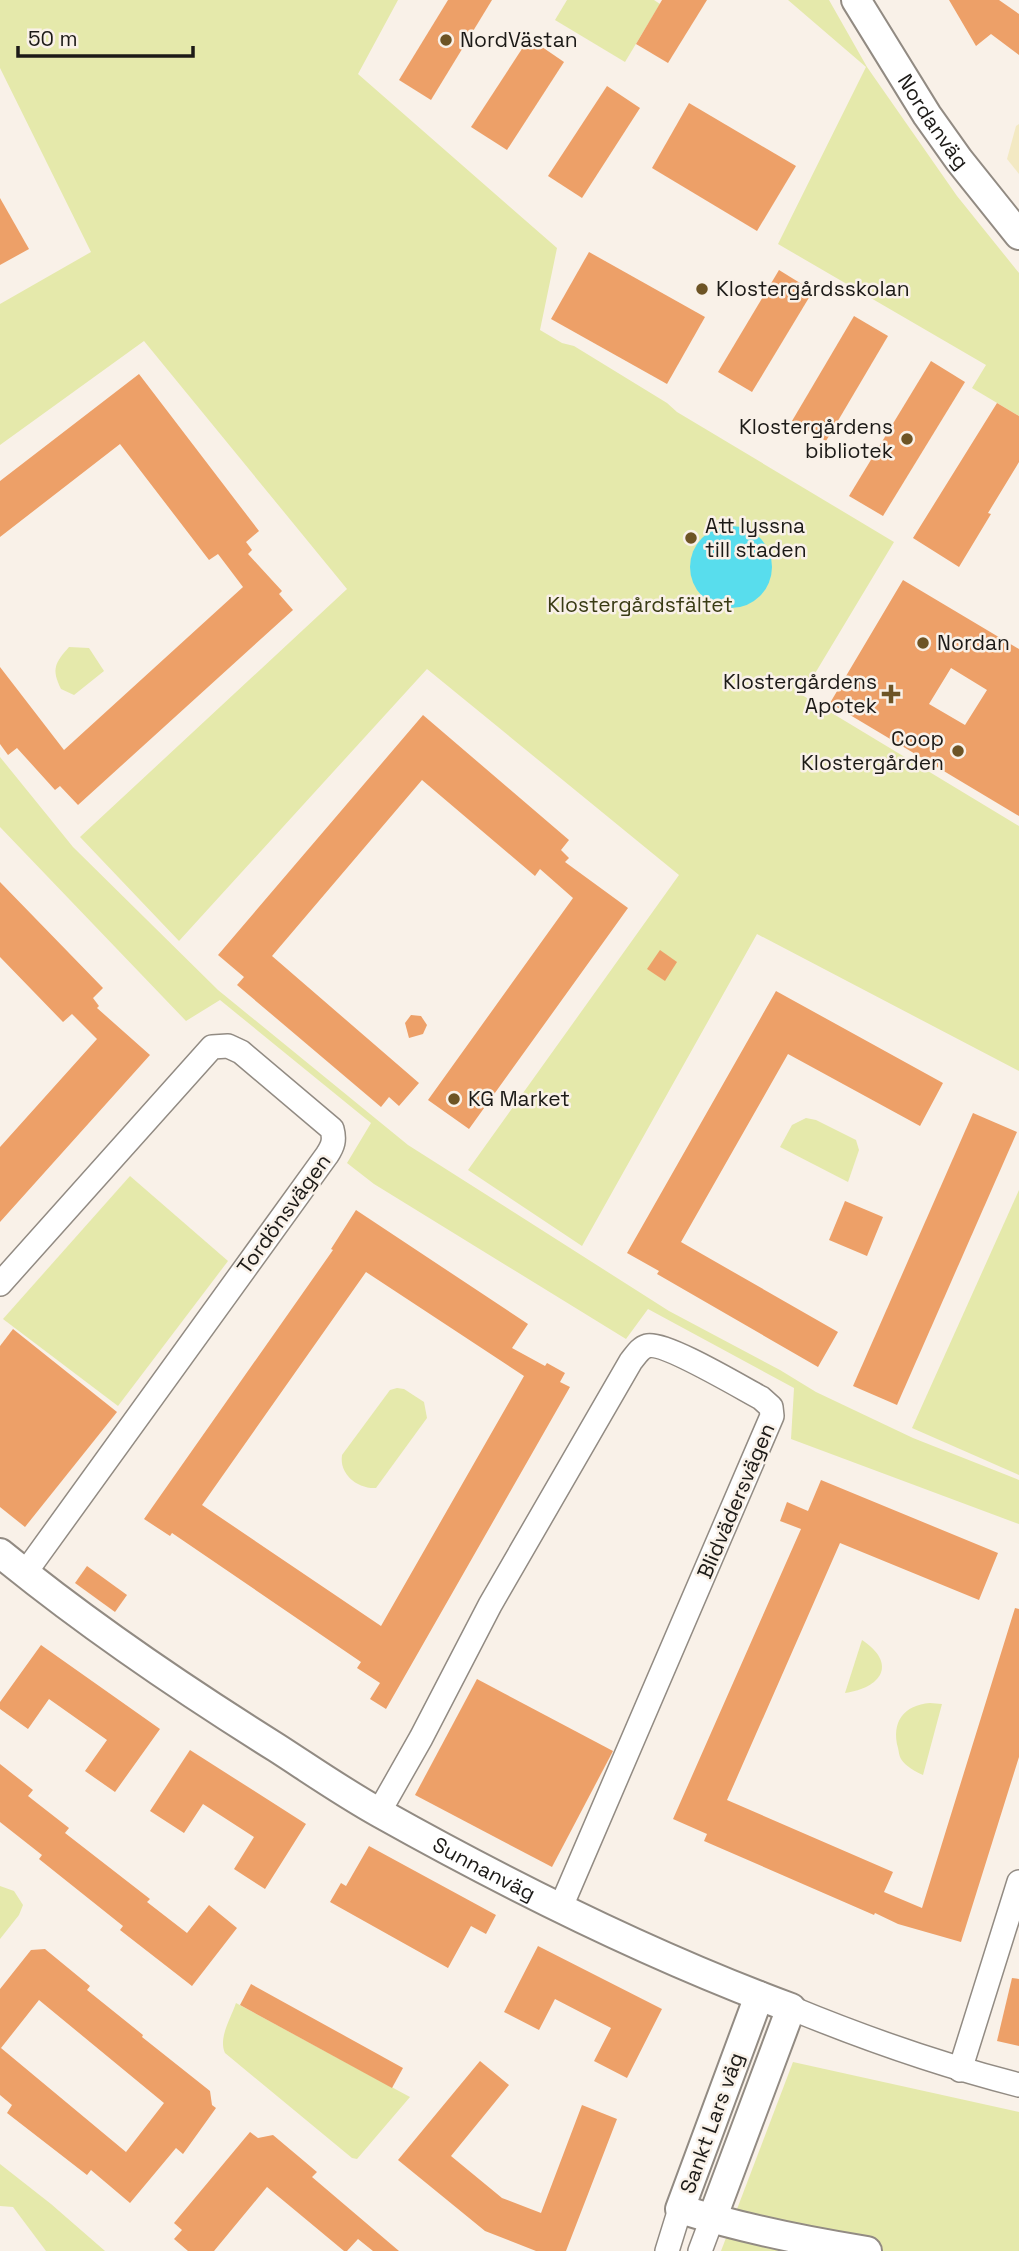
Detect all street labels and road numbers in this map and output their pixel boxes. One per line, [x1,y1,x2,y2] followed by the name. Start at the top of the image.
[892,69,975,174] street label: Nordanväg
[231,1148,336,1279] street label: Tordönsvägen
[691,1419,780,1583] street label: Blidvädersvägen
[428,1831,540,1907] street label: Sunnanväg
[674,2049,750,2197] street label: Sankt Lars väg

